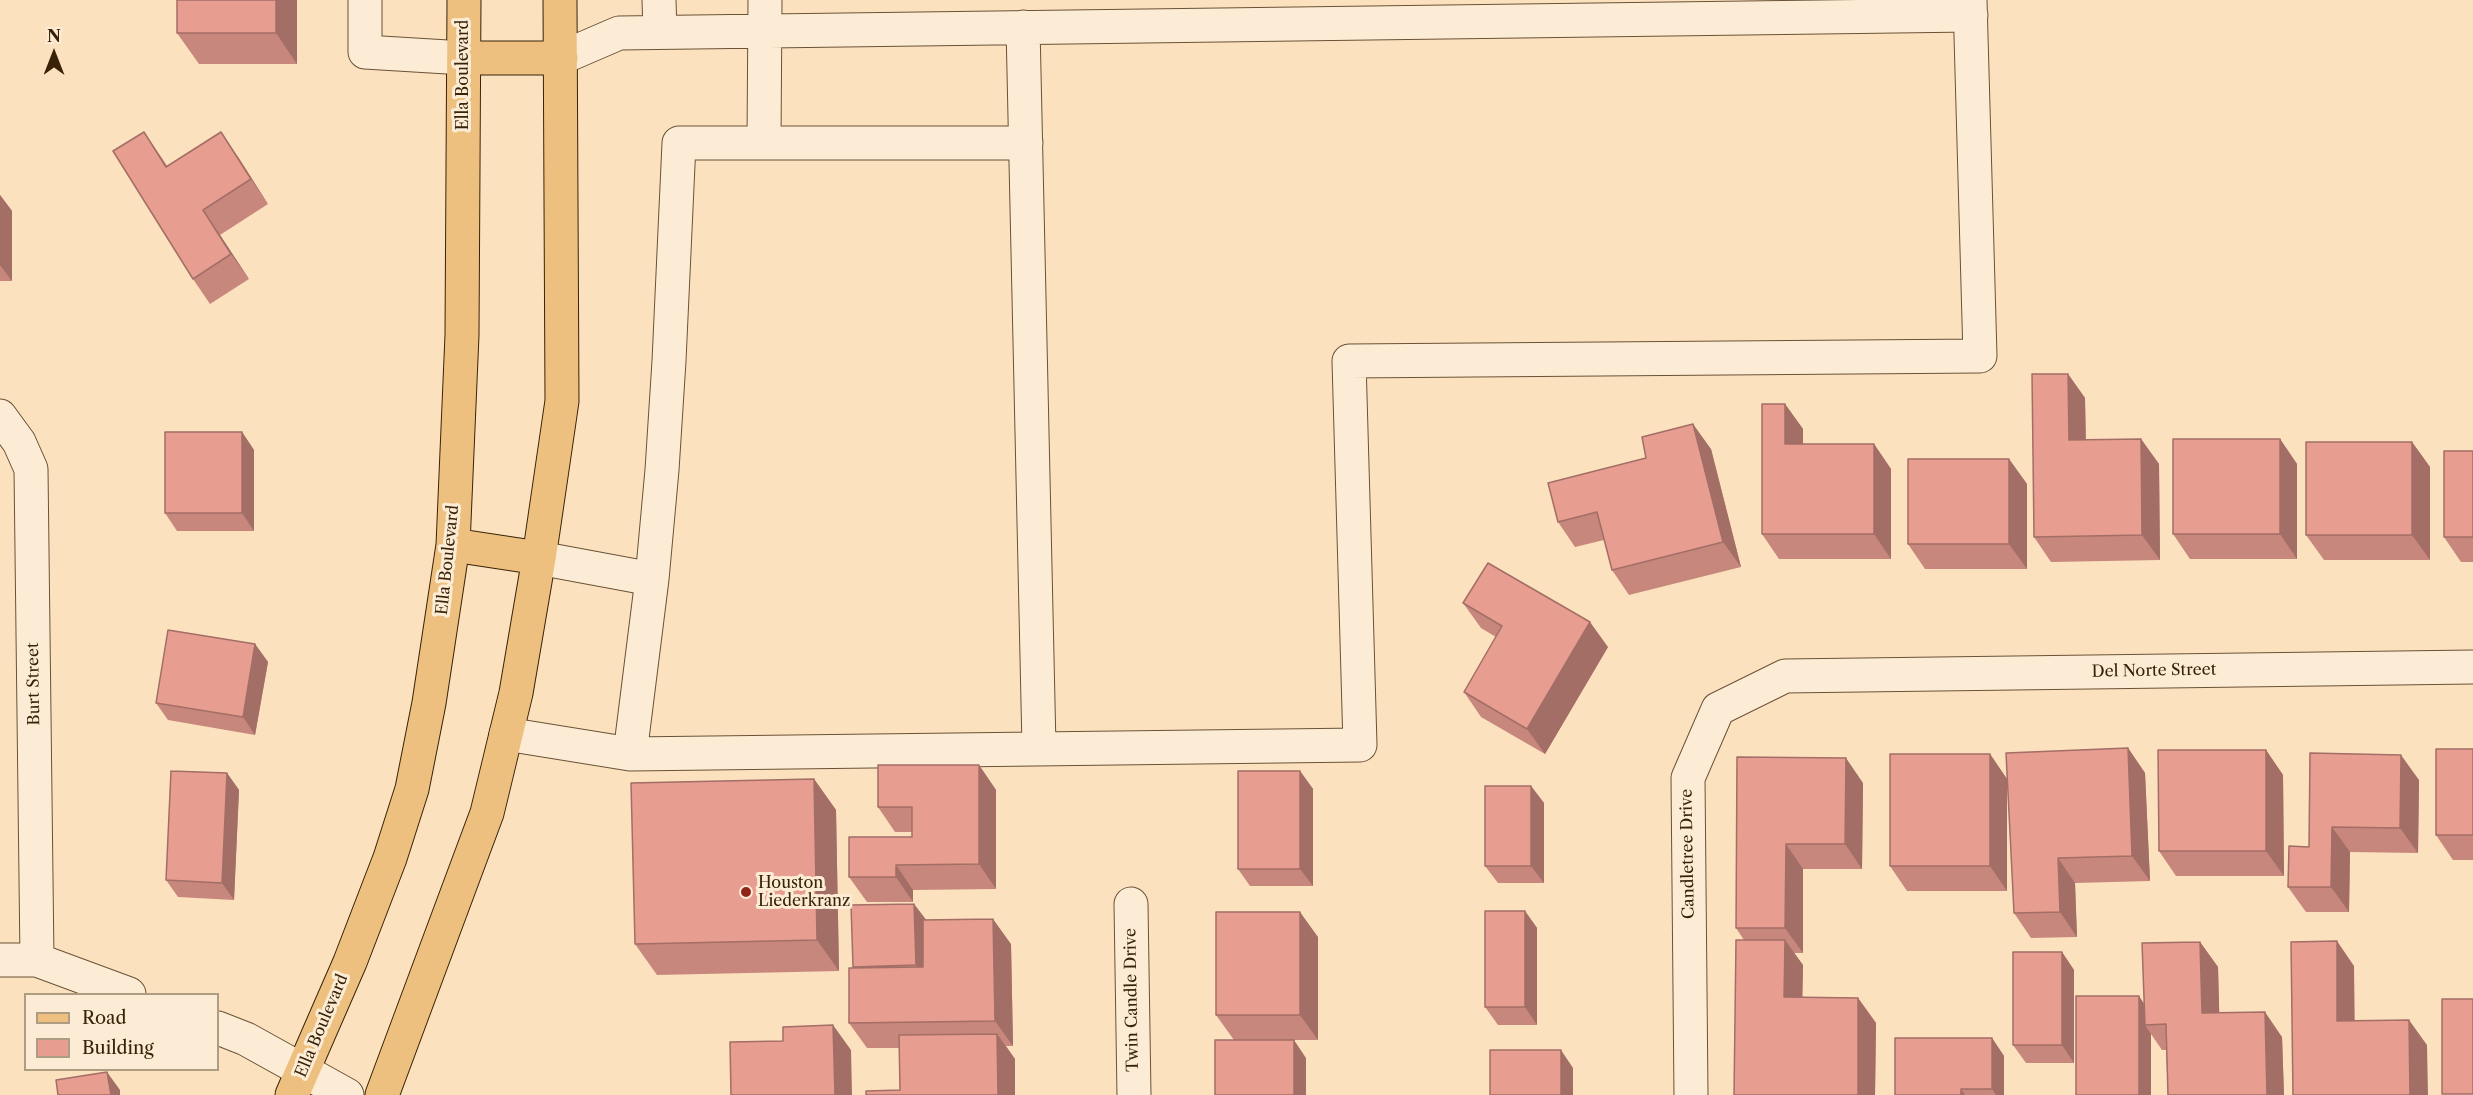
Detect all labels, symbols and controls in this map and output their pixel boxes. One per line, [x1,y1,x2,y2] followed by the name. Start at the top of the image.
[453,20,473,130] street label: Ella Boulevard
[24,24,84,84] north arrow
[47,26,61,46] text: N
[433,504,463,616] street label: Ella Boulevard
[24,642,44,726] street label: Burt Street
[2092,660,2216,682] street label: Del Norte Street
[1677,789,1699,919] street label: Candletree Drive
[758,873,850,911] place label: Houston Liederkranz
[739,885,753,899] marker: Houston Liederkranz
[1121,928,1143,1072] street label: Twin Candle Drive
[292,971,352,1081] street label: Ella Boulevard
[24,993,219,1071] legend
[82,1007,127,1029] text: Road
[82,1037,154,1059] text: Building

